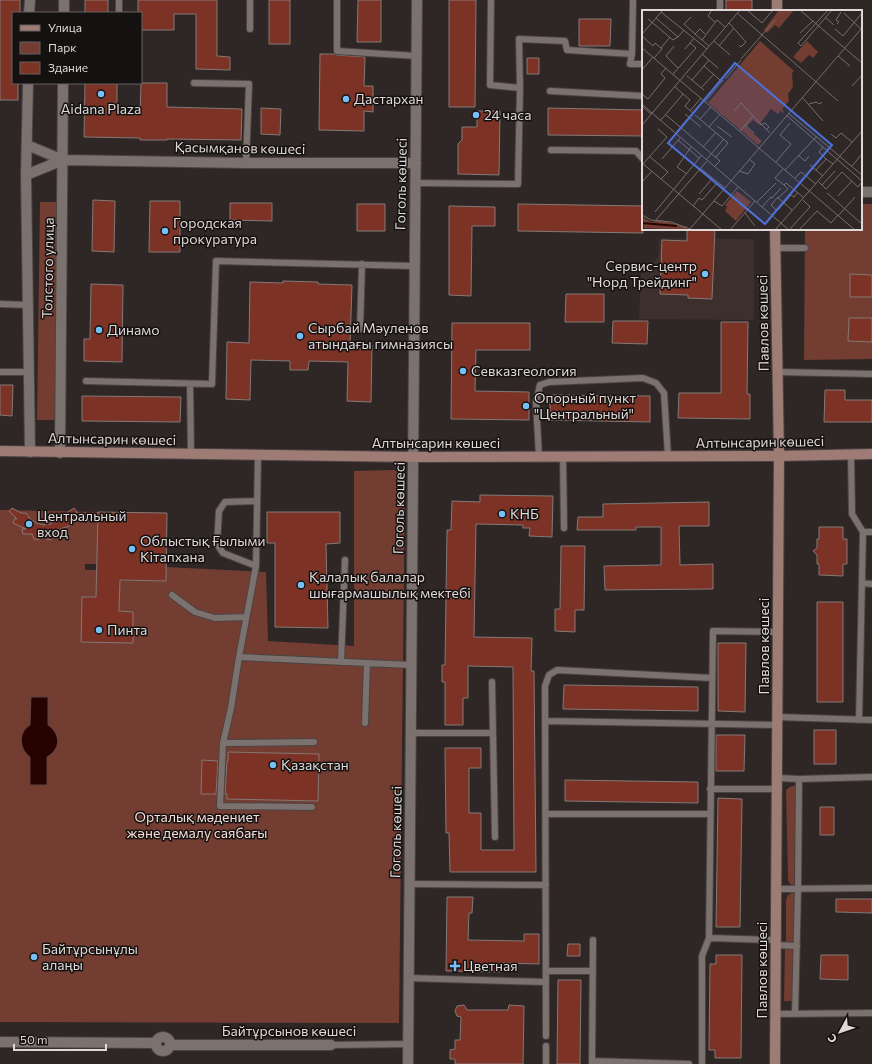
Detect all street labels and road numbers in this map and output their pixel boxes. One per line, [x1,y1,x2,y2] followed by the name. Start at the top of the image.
[174,138,306,157] street label: Қасымқанов көшесі
[391,138,410,230] street label: Гоголь көшесі
[38,217,57,319] street label: Толстого улица
[753,274,772,372] street label: Павлов көшесі
[48,429,176,448] street label: Алтынсарин көшесі
[696,432,824,451] street label: Алтынсарин көшесі
[372,434,500,451] street label: Алтынсарин көшесі
[389,462,408,554] street label: Гоголь көшесі
[755,598,772,694] street label: Павлов көшесі
[386,786,405,878] street label: Гоголь көшесі
[753,922,770,1018] street label: Павлов көшесі
[222,1022,356,1039] street label: Байтұрсынов көшесі

